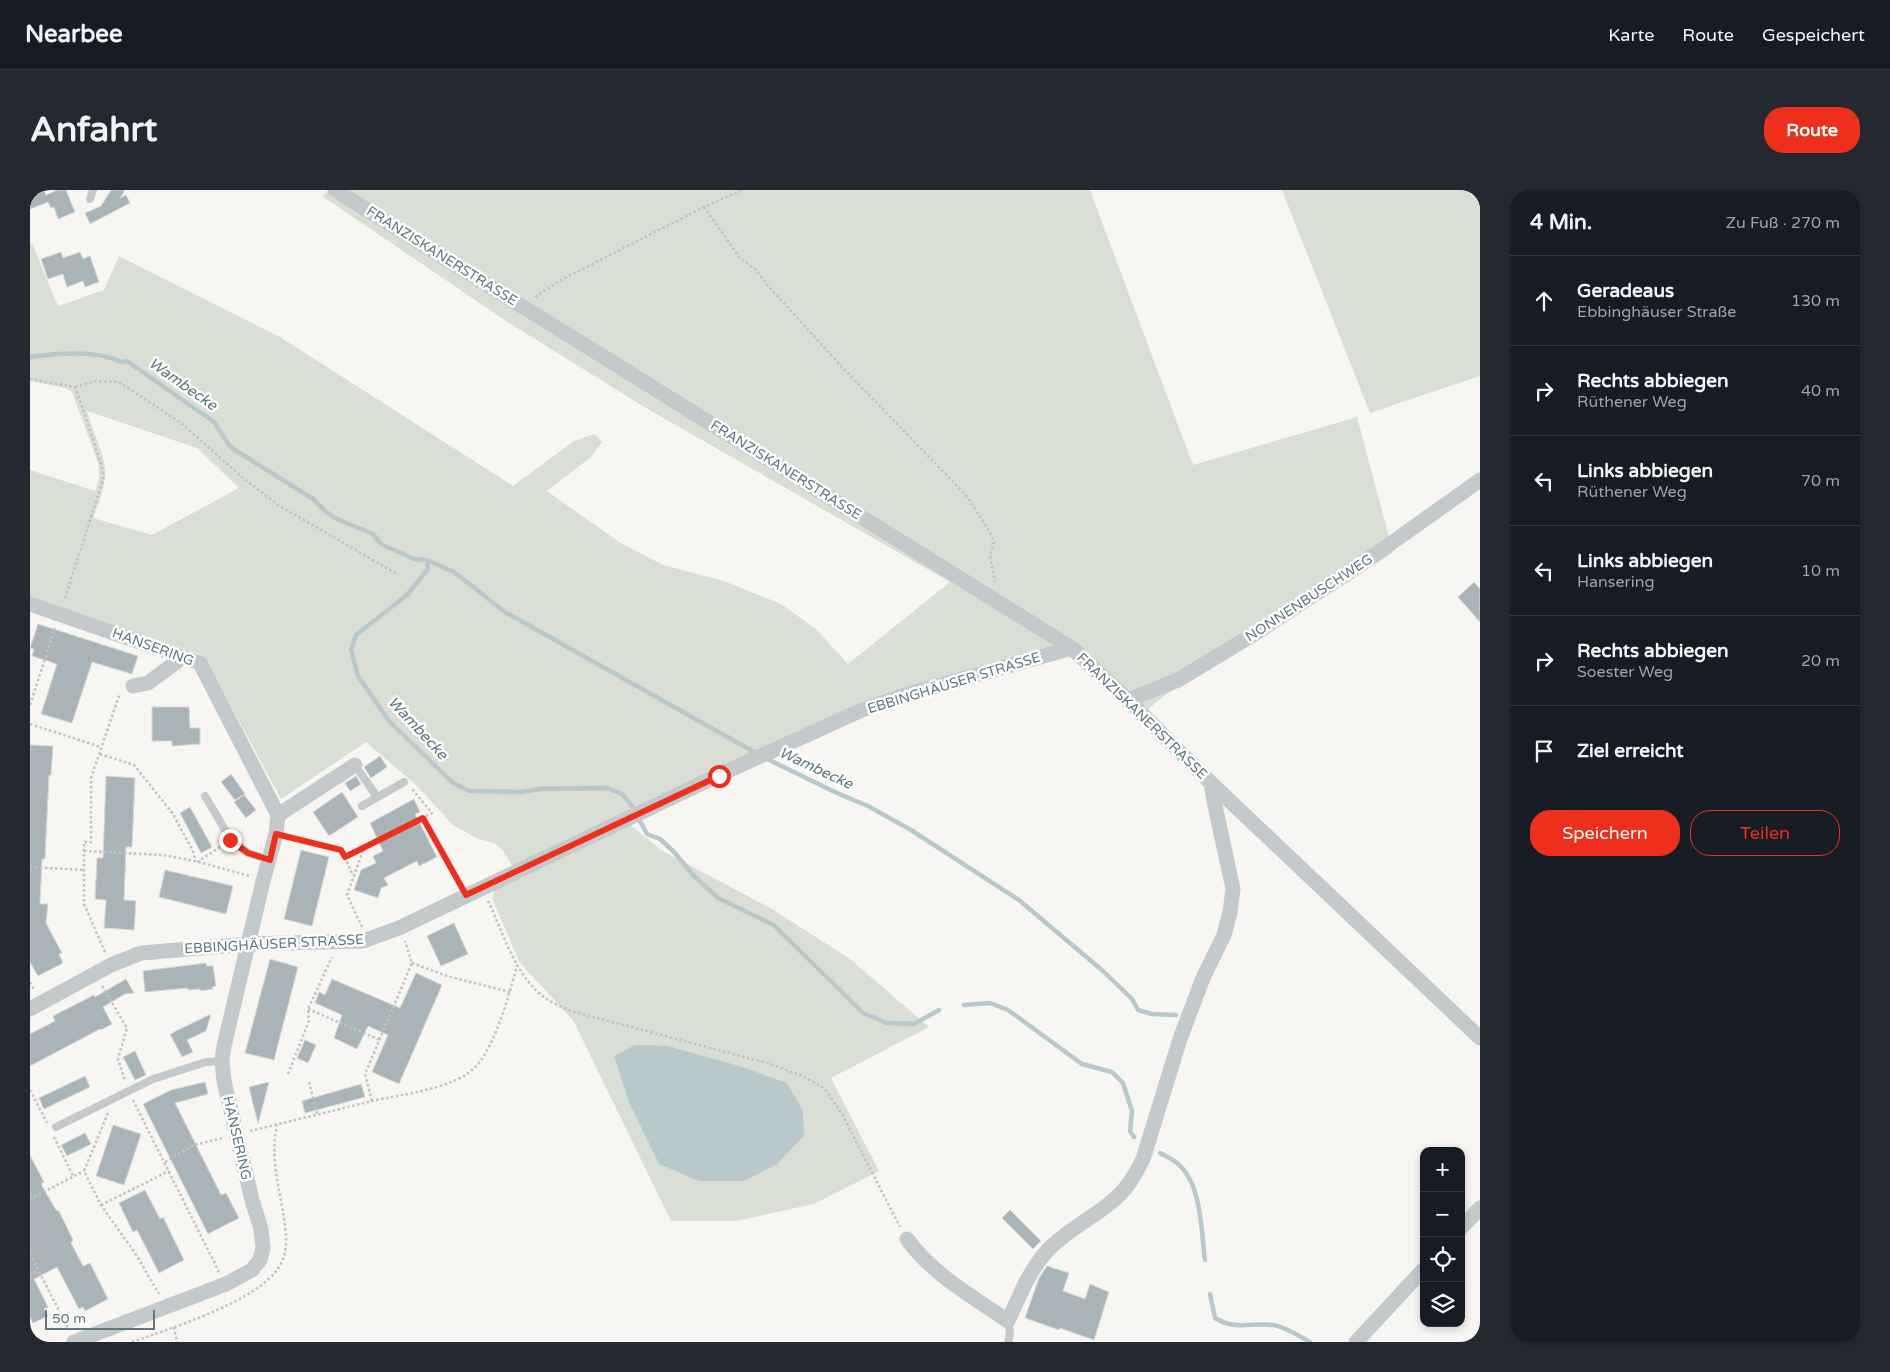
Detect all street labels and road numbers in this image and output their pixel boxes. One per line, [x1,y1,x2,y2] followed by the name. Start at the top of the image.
[363,203,521,310] street label: FRANZISKANERSTRASSE
[707,417,865,524] street label: FRANZISKANERSTRASSE
[1242,551,1376,645] street label: NONNENBUSCHWEG
[110,624,196,670] street label: HANSERING
[865,649,1043,717] street label: EBBINGHÄUSER STRASSE
[1073,649,1211,783] street label: FRANZISKANERSTRASSE
[184,931,364,957] street label: EBBINGHÄUSER STRASSE
[219,1094,255,1182] street label: HANSERING

